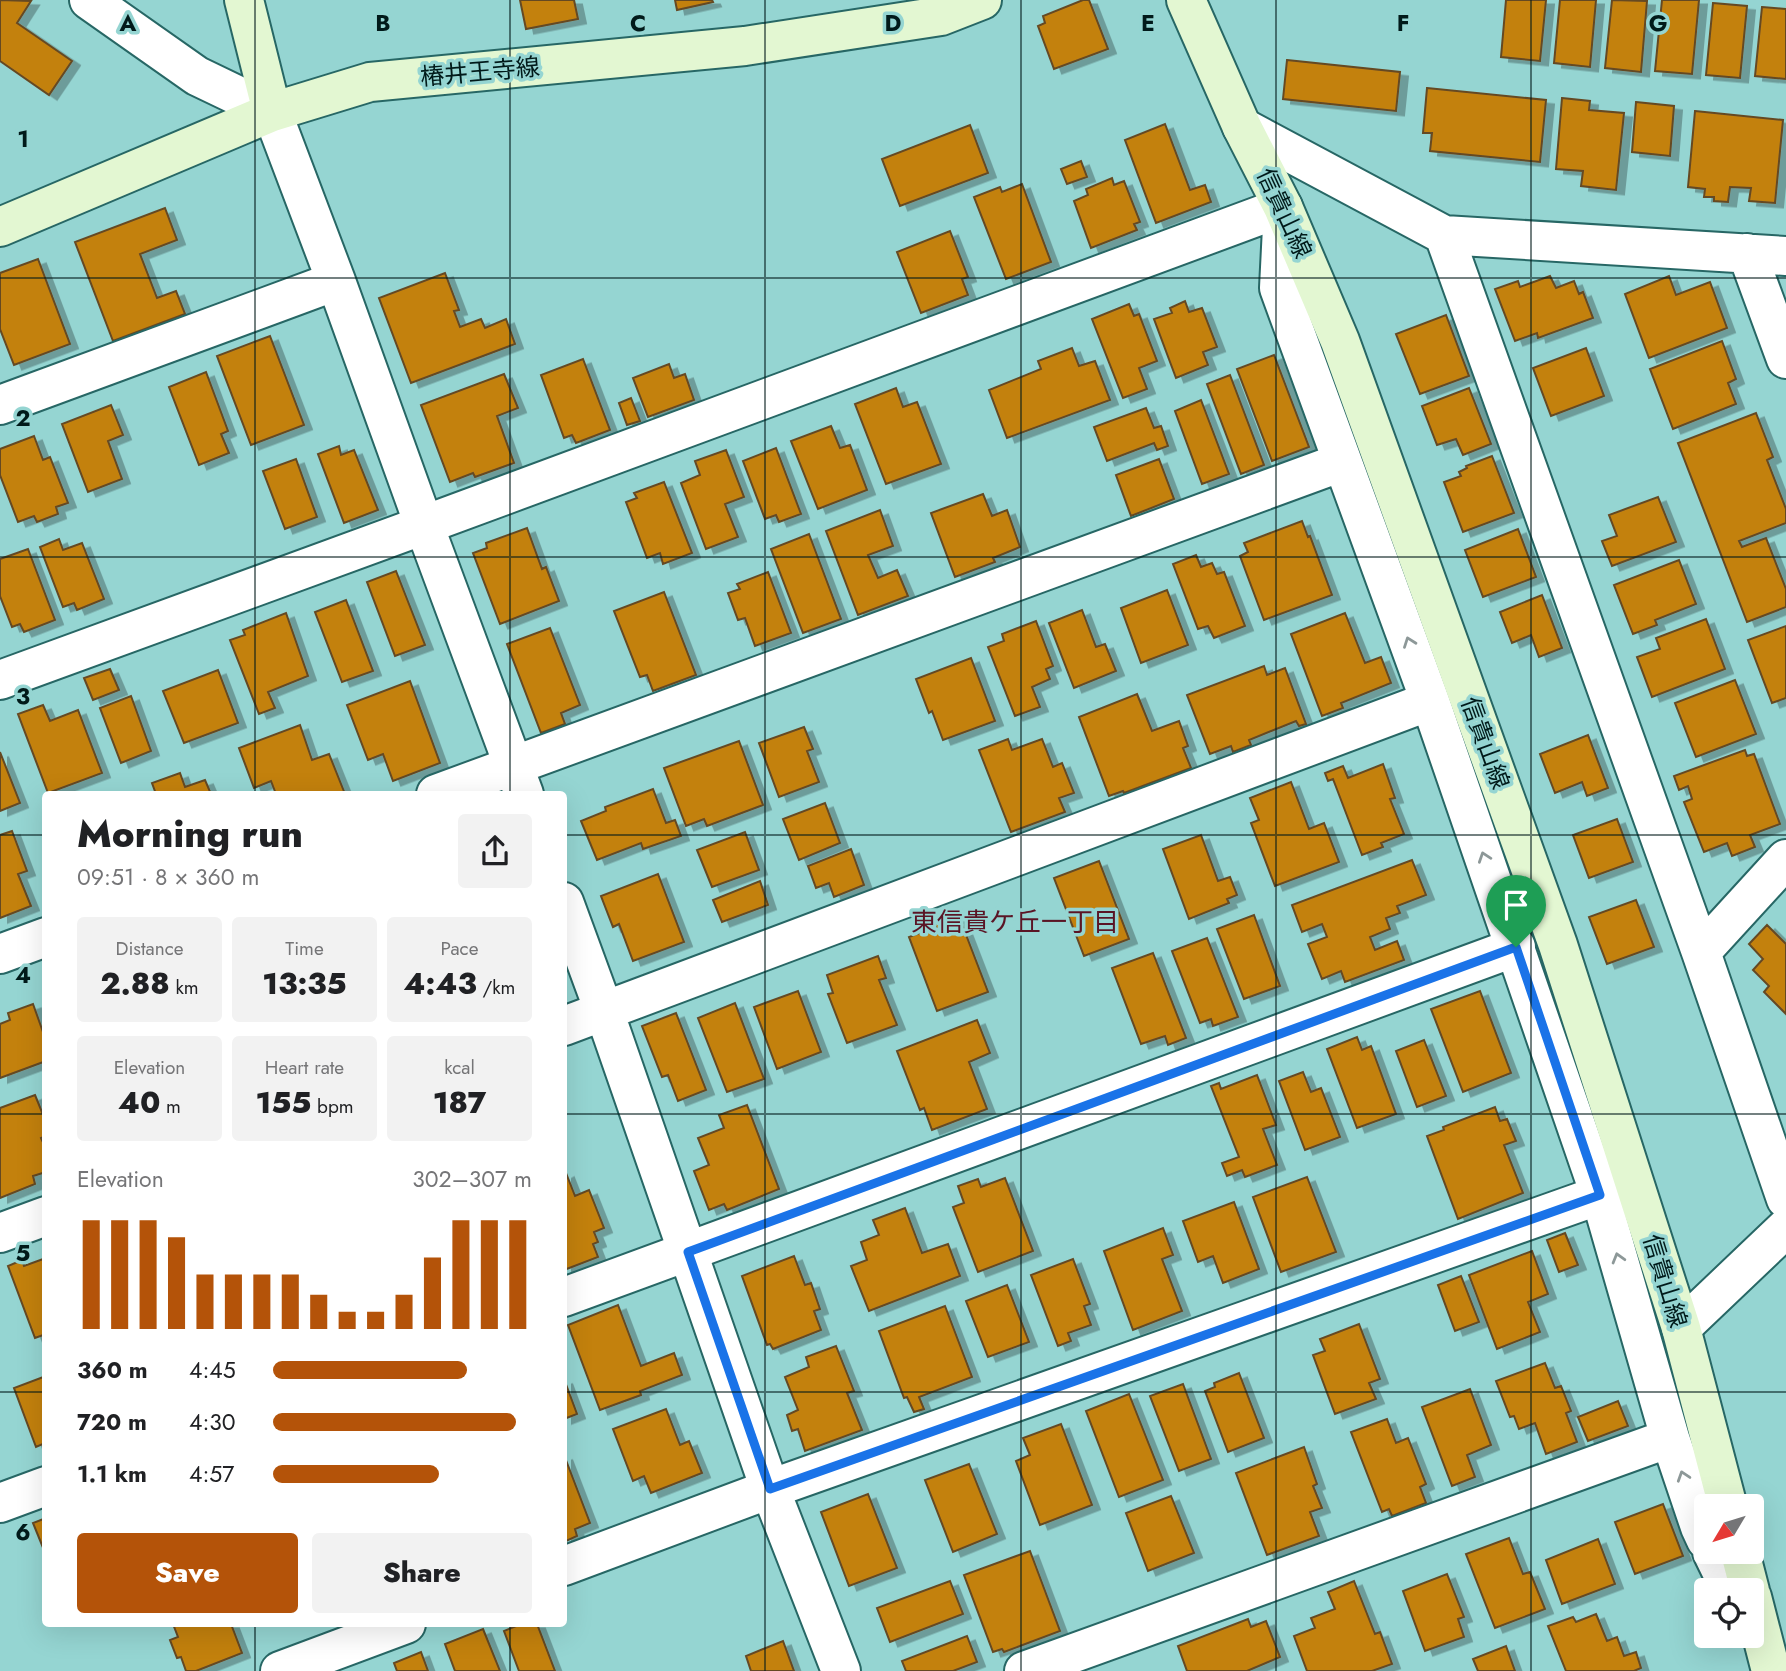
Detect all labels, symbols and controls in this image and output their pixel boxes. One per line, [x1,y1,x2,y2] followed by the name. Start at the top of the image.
[119,6,137,40] text: A
[375,6,391,40] text: B
[630,6,646,40] text: C
[885,6,902,40] text: D
[1141,6,1155,40] text: E
[1397,6,1409,40] text: F
[1649,6,1667,40] text: G
[419,49,541,94] street label: 椿井王寺線
[17,122,29,156] text: 1
[1248,162,1321,264] street label: 信貴山線
[15,401,31,435] text: 2
[1403,637,1417,649] one-way arrow
[16,679,30,713] text: 3
[1453,692,1518,794] street label: 信貴山線
[77,806,303,861] text: Morning run
[458,814,532,888] button: share
[1478,851,1492,863] one-way arrow
[77,860,259,894] text: 09:51 · 8 × 360 m
[1486,875,1546,947] pin
[1497,886,1535,924] icon: arrive
[911,903,1119,941] district label: 東信貴ケ丘一丁目
[115,935,184,962] text: Distance
[285,935,324,962] text: Time
[441,935,478,962] text: Pace
[15,958,31,992] text: 4
[100,962,170,1005] text: 2.88
[262,962,347,1005] text: 13:35
[404,962,477,1005] text: 4:43
[170,974,199,1001] text: km
[477,974,515,1001] text: /km
[114,1054,185,1081] text: Elevation
[265,1054,344,1081] text: Heart rate
[444,1054,475,1081] text: kcal
[118,1081,160,1124] text: 40
[255,1081,311,1124] text: 155
[433,1081,486,1124] text: 187
[160,1093,181,1120] text: m
[311,1093,354,1120] text: bpm
[77,1162,164,1196] text: Elevation
[412,1162,532,1196] text: 302–307 m
[1635,1230,1696,1332] street label: 信貴山線
[16,1236,30,1270] text: 5
[1612,1252,1627,1264] one-way arrow
[77,1353,148,1387] text: 360 m
[189,1353,236,1387] text: 4:45
[77,1405,147,1439] text: 720 m
[189,1405,236,1439] text: 4:30
[77,1457,147,1491] text: 1.1 km
[189,1457,234,1491] text: 4:57
[1677,1471,1691,1483] one-way arrow
[1694,1494,1764,1564] north arrow
[1694,1494,1764,1648] map controls
[15,1515,31,1549] text: 6
[77,1533,298,1613] button: Save
[312,1533,532,1613] button: Share
[1694,1578,1764,1648] button: locate

